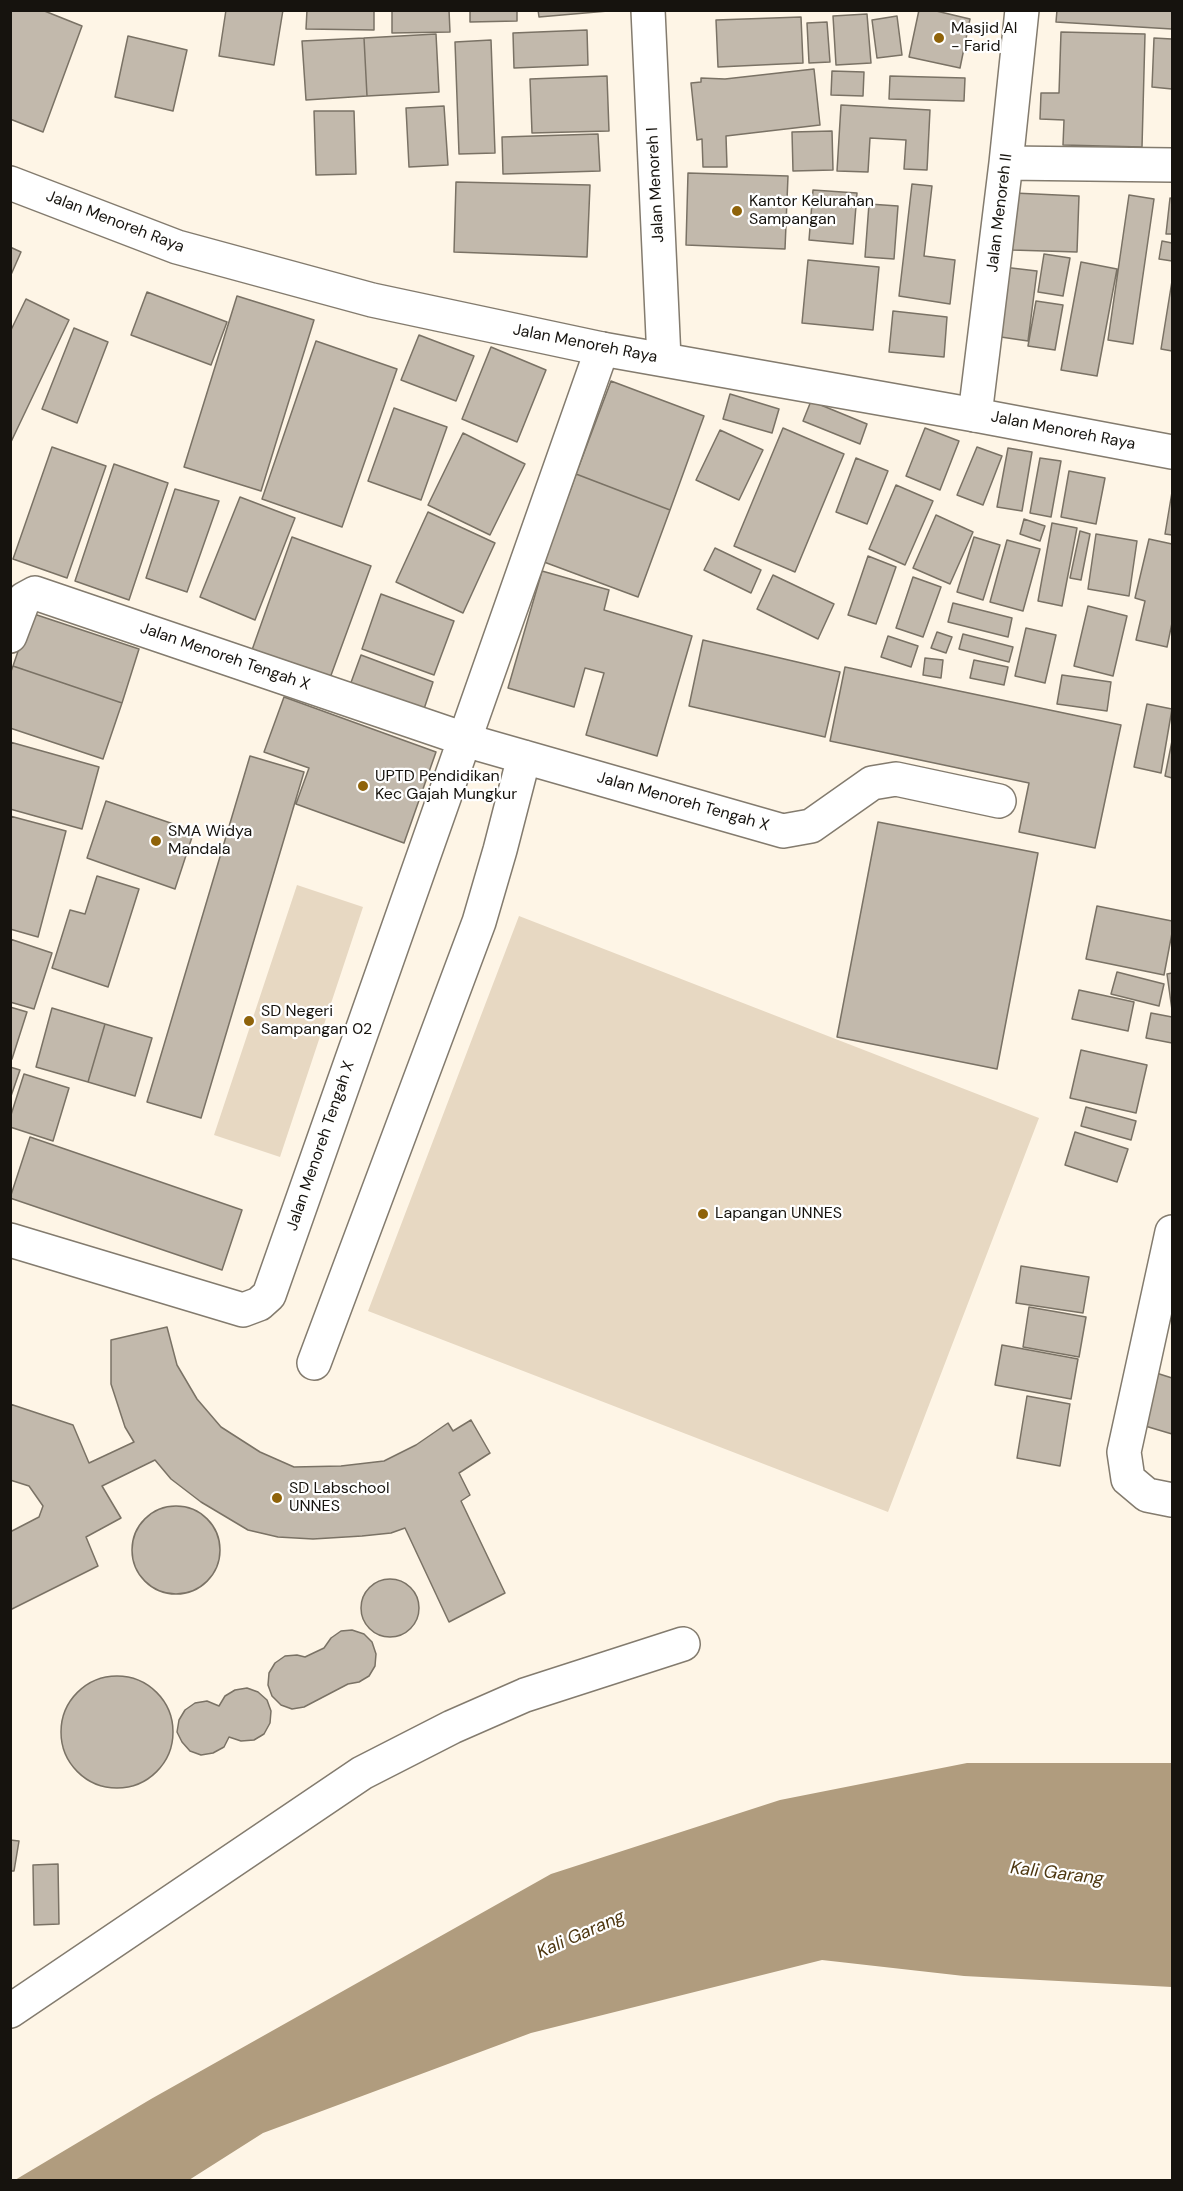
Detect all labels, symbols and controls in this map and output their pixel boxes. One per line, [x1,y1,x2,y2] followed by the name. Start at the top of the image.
[951,19,1017,57] place label: Masjid Al - Farid
[932,31,946,45] marker: Masjid Al - Farid
[643,127,669,243] street label: Jalan Menoreh I
[983,153,1017,273] street label: Jalan Menoreh II
[43,187,187,257] street label: Jalan Menoreh Raya
[749,192,874,230] place label: Kantor Kelurahan Sampangan
[730,204,744,218] marker: Kantor Kelurahan Sampangan
[511,321,659,367] street label: Jalan Menoreh Raya
[989,408,1137,454] street label: Jalan Menoreh Raya
[138,619,312,695] street label: Jalan Menoreh Tengah X
[375,767,517,805] place label: UPTD Pendidikan Kec Gajah Mungkur
[595,768,771,836] street label: Jalan Menoreh Tengah X
[356,779,370,793] marker: UPTD Pendidikan Kec Gajah Mungkur
[168,822,252,860] place label: SMA Widya Mandala
[149,834,163,848] marker: SMA Widya Mandala
[261,1002,372,1040] place label: SD Negeri Sampangan 02
[242,1014,256,1028] marker: SD Negeri Sampangan 02
[283,1059,359,1233] street label: Jalan Menoreh Tengah X
[715,1204,842,1224] place label: Lapangan UNNES
[696,1207,710,1221] marker: Lapangan UNNES
[289,1479,390,1517] place label: SD Labschool UNNES
[270,1491,284,1505] marker: SD Labschool UNNES
[1009,1858,1105,1890] water label: Kali Garang
[534,1906,628,1964] water label: Kali Garang

